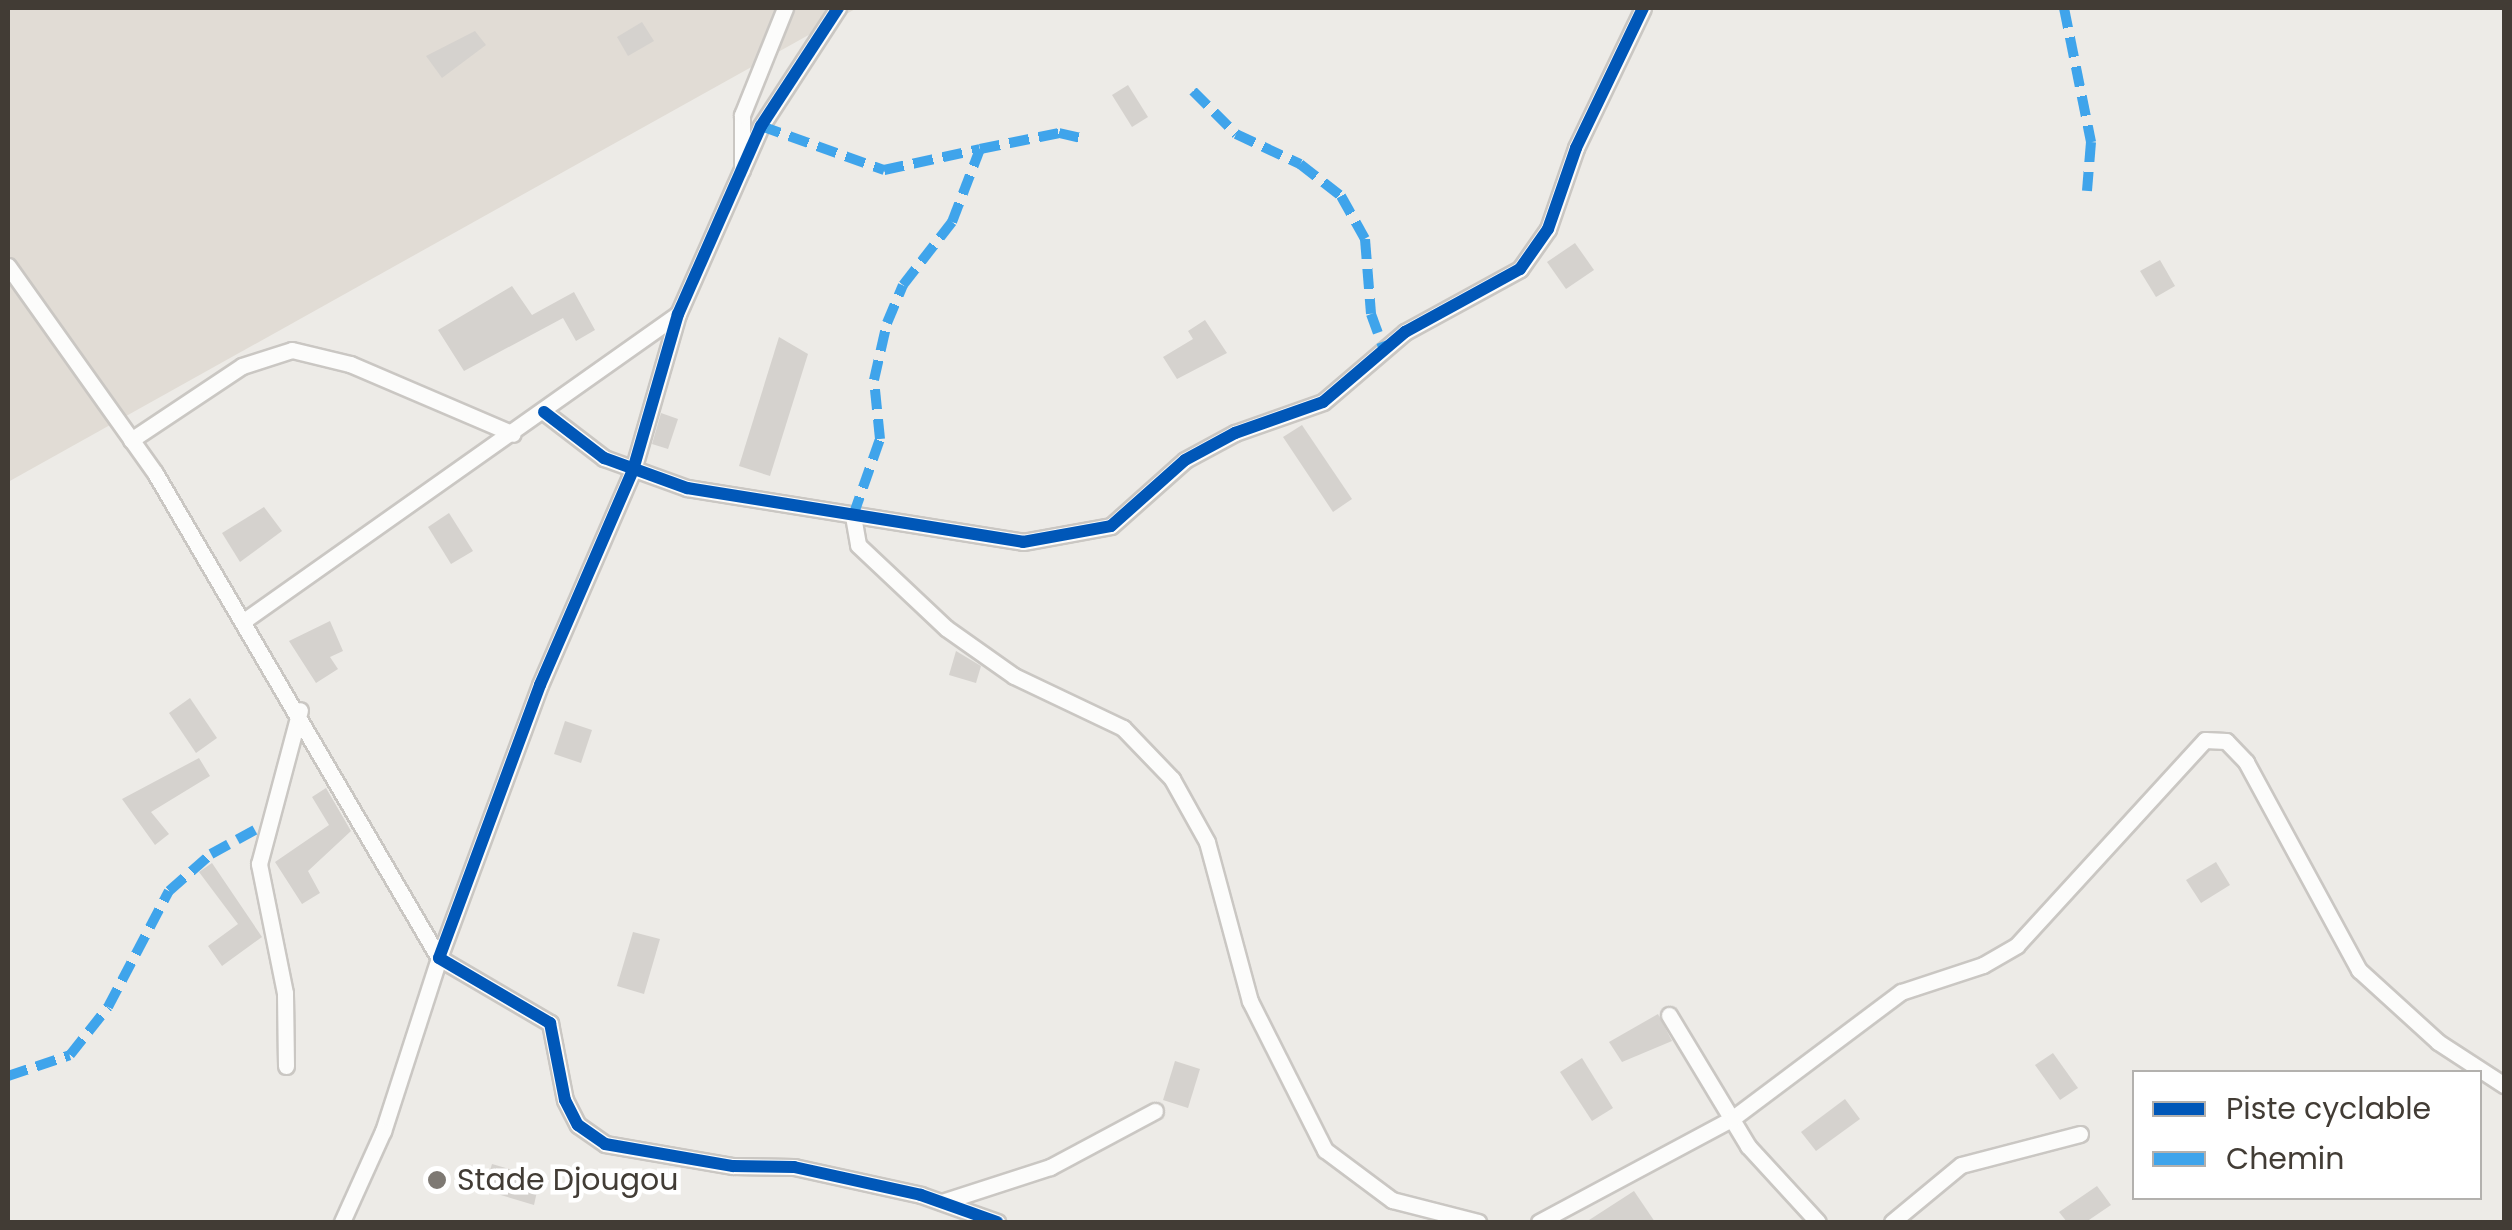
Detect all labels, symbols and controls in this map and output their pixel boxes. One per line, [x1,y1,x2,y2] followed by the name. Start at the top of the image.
[2132,1070,2482,1200] legend
[2226,1087,2431,1130] text: Piste cyclable
[2226,1137,2344,1180] text: Chemin
[457,1162,678,1198] place label: Stade Djougou
[426,1169,448,1191] marker: Stade Djougou

